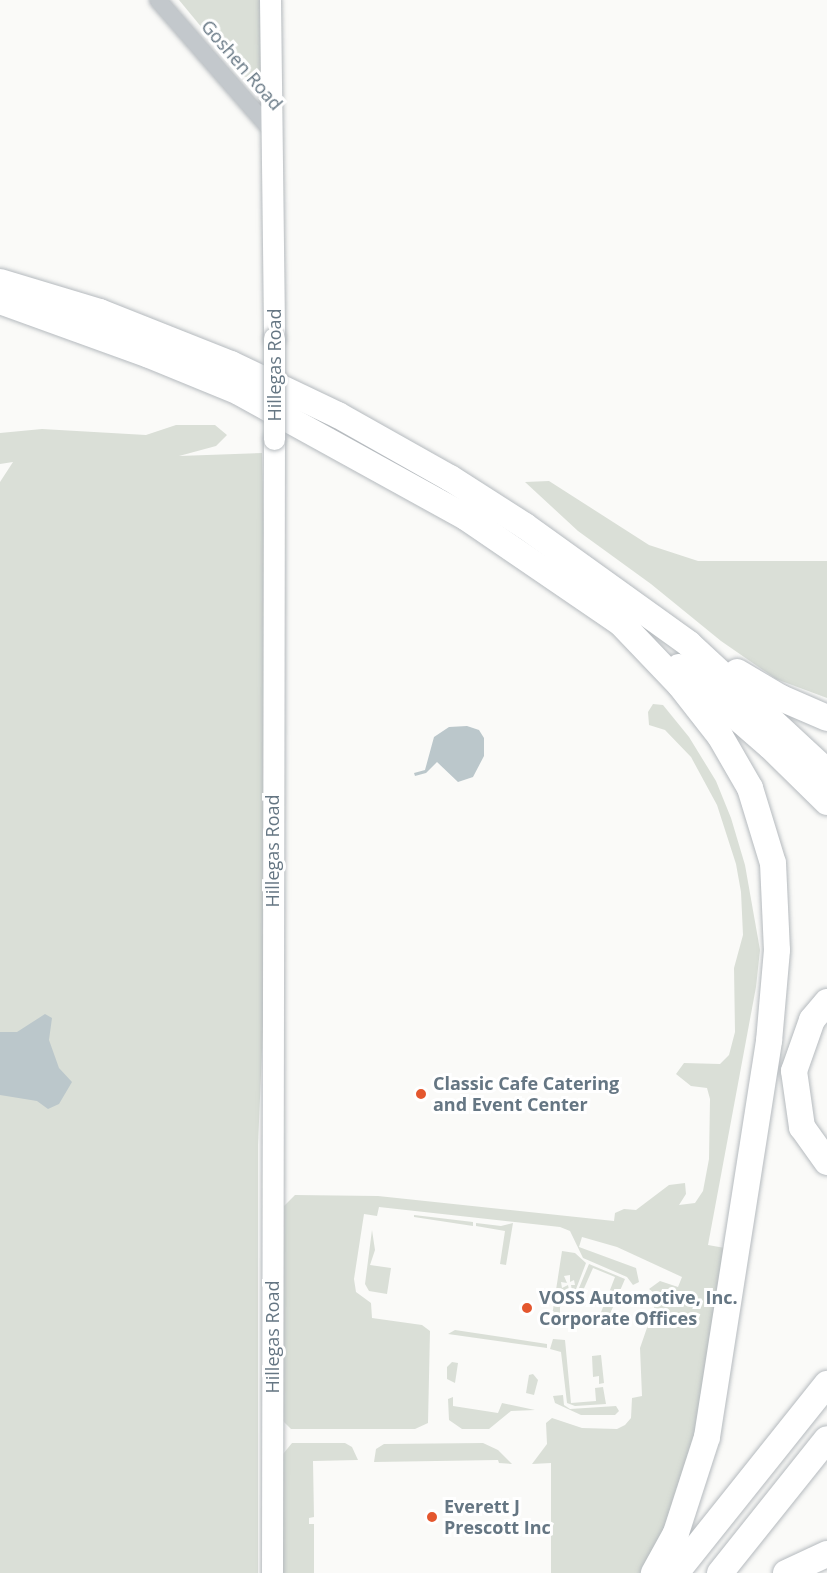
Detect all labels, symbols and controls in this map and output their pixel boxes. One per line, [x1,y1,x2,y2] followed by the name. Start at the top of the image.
[197,16,287,114] street label: Goshen Road
[263,309,285,421] street label: Hillegas Road
[261,795,283,907] street label: Hillegas Road
[433,1073,619,1116] place label: Classic Cafe Catering and Event Center
[414,1087,428,1101] marker: Classic Cafe Catering and Event Center
[261,1281,283,1393] street label: Hillegas Road
[539,1287,738,1330] place label: VOSS Automotive, Inc. Corporate Offices
[520,1301,534,1315] marker: VOSS Automotive, Inc. Corporate Offices
[444,1496,551,1538] place label: Everett J Prescott Inc
[425,1510,439,1524] marker: Everett J Prescott Inc

